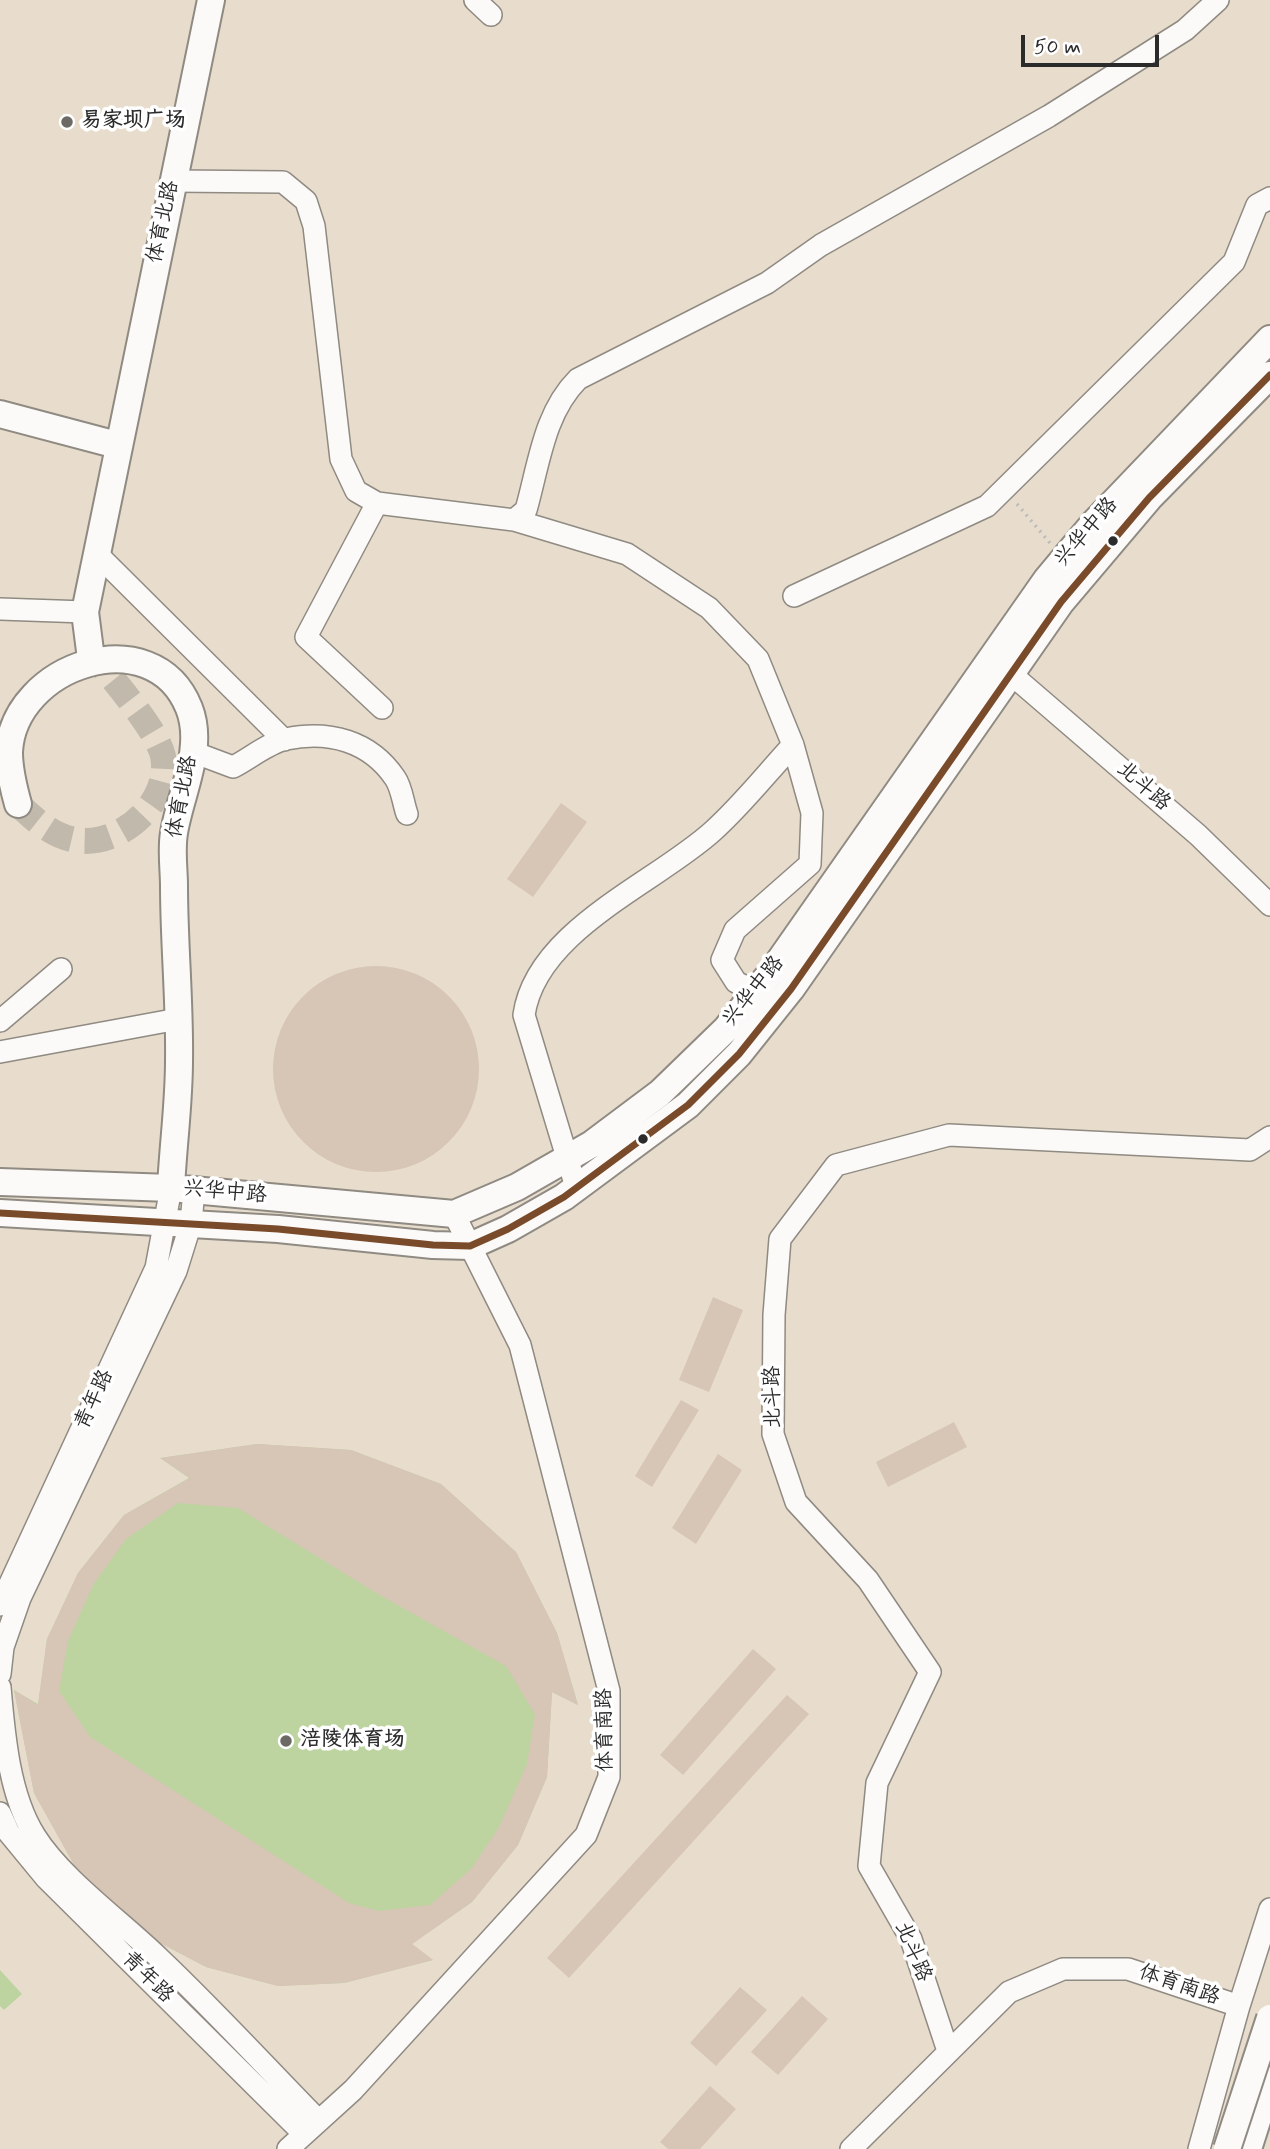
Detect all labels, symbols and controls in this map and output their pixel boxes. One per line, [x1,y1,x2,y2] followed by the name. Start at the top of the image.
[1025,21,1163,65] scale bar
[1034,33,1081,61] text: 50 m
[81,109,186,135] place label: 易家坝广场
[59,114,75,130] marker: 易家坝广场
[143,178,185,266] street label: 体育北路
[1050,493,1124,573] street label: 兴华中路
[1106,534,1120,548] unlabelled marker
[163,753,203,841] street label: 体育北路
[1111,757,1175,817] street label: 北斗路
[718,951,790,1033] street label: 兴华中路
[636,1132,650,1146] unlabelled marker
[182,1177,268,1209] street label: 兴华中路
[761,1365,787,1429] street label: 北斗路
[70,1366,120,1434] street label: 青年路
[593,1688,619,1772] street label: 体育南路
[300,1728,405,1754] place label: 涪陵体育场
[278,1733,294,1749] marker: 涪陵体育场
[888,1918,936,1986] street label: 北斗路
[116,1947,178,2009] street label: 青年路
[1135,1960,1223,2012] street label: 体育南路

